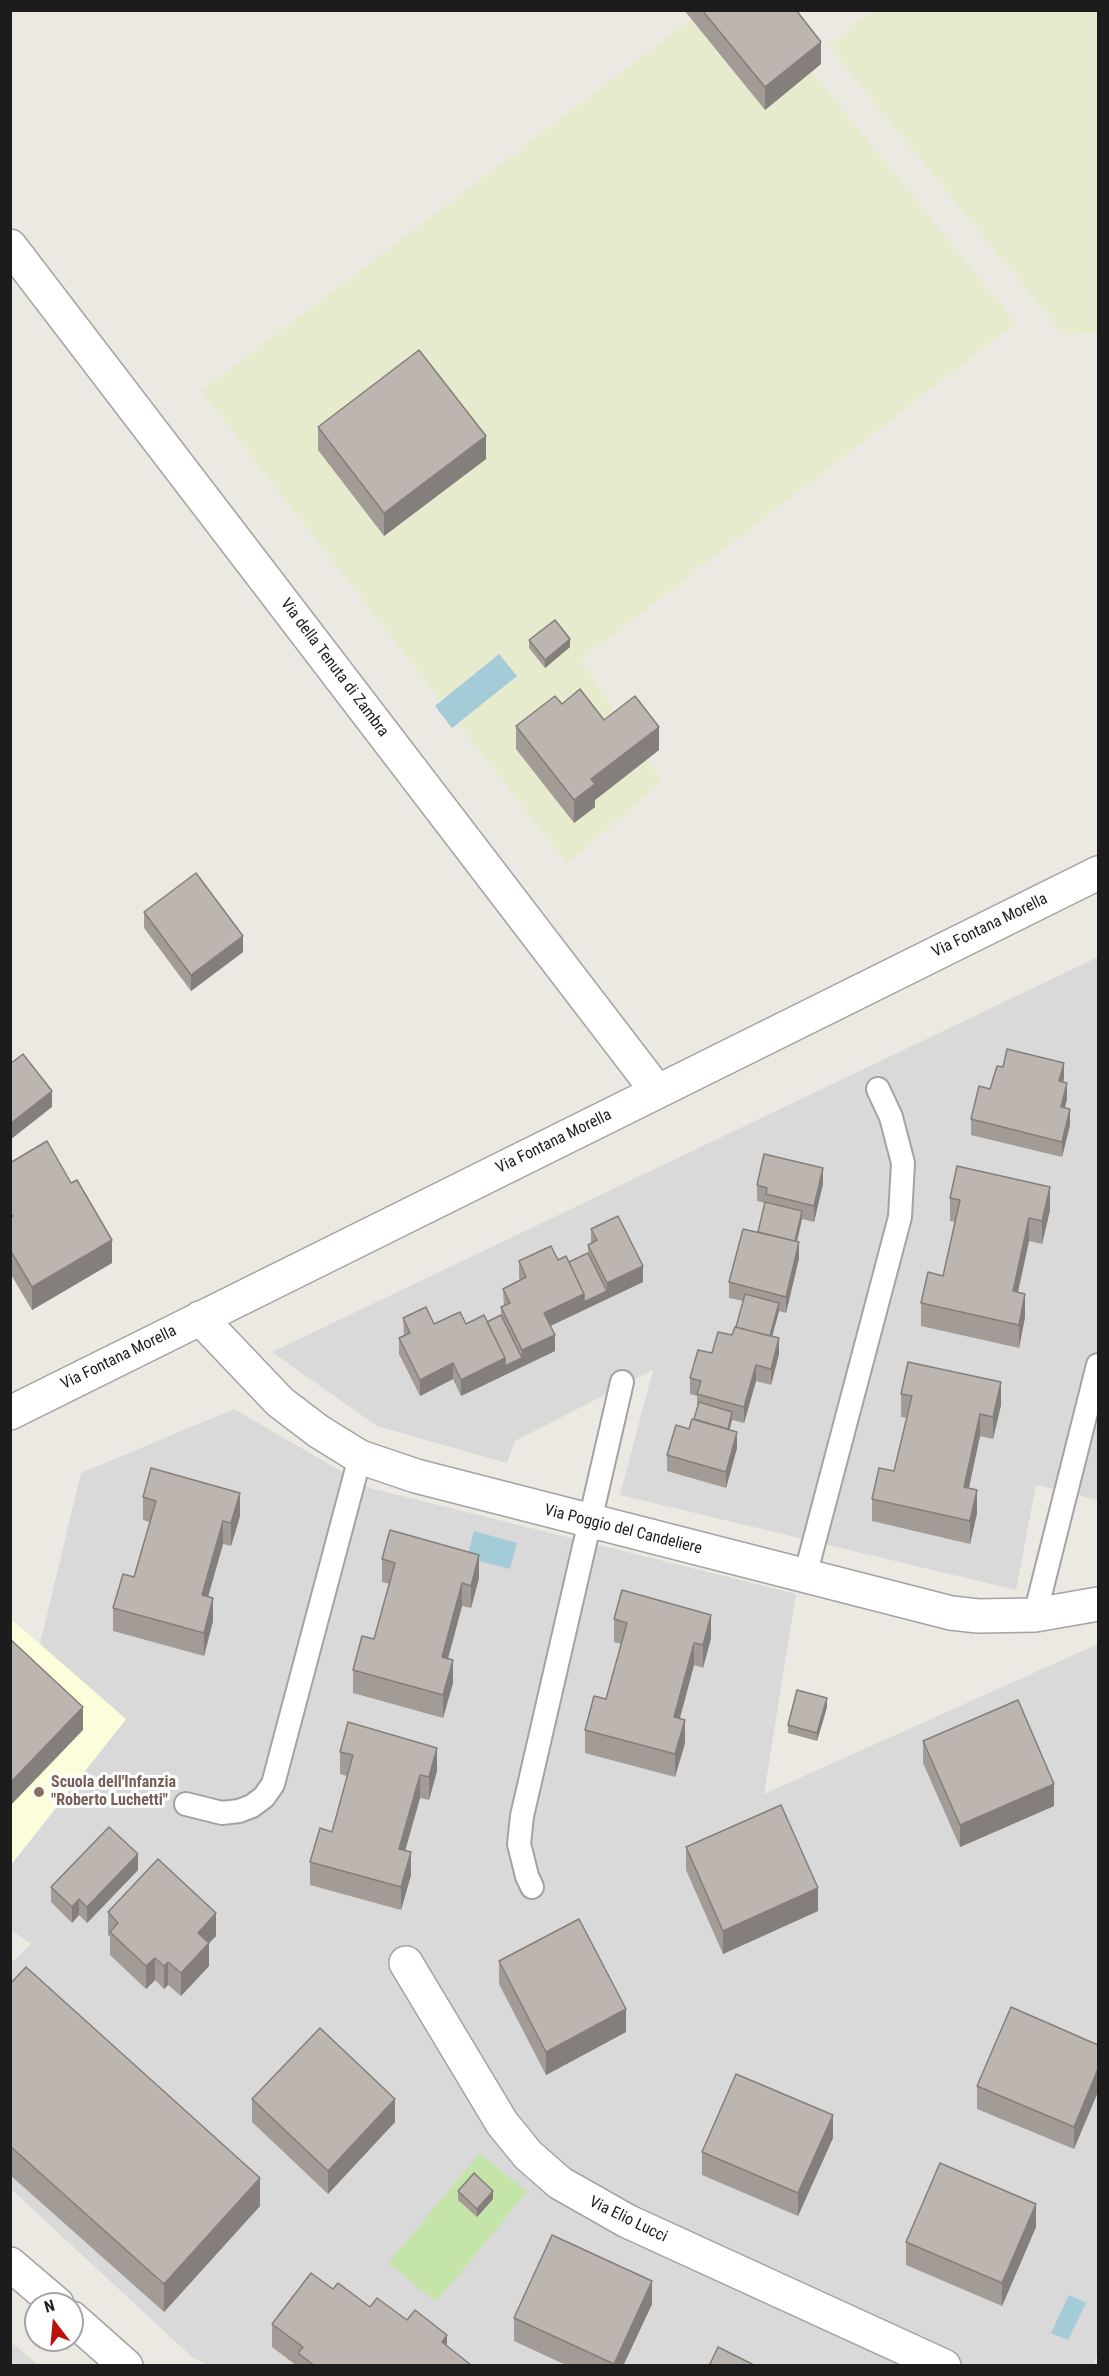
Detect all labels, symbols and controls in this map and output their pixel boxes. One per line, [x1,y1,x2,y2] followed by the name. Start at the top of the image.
[276,595,392,741] street label: Via della Tenuta di Zambra
[929,890,1051,962] street label: Via Fontana Morella
[493,1106,615,1178] street label: Via Fontana Morella
[58,1322,180,1394] street label: Via Fontana Morella
[542,1501,704,1559] street label: Via Poggio del Candeliere
[51,1773,176,1811] place label: Scuola dell'Infanzia "Roberto Luchetti"
[32,1785,46,1799] marker: Scuola dell'Infanzia "Roberto Luchetti"
[586,2193,670,2247] street label: Via Elio Lucci
[24,2292,84,2352] north arrow
[42,2296,57,2317] text: N

